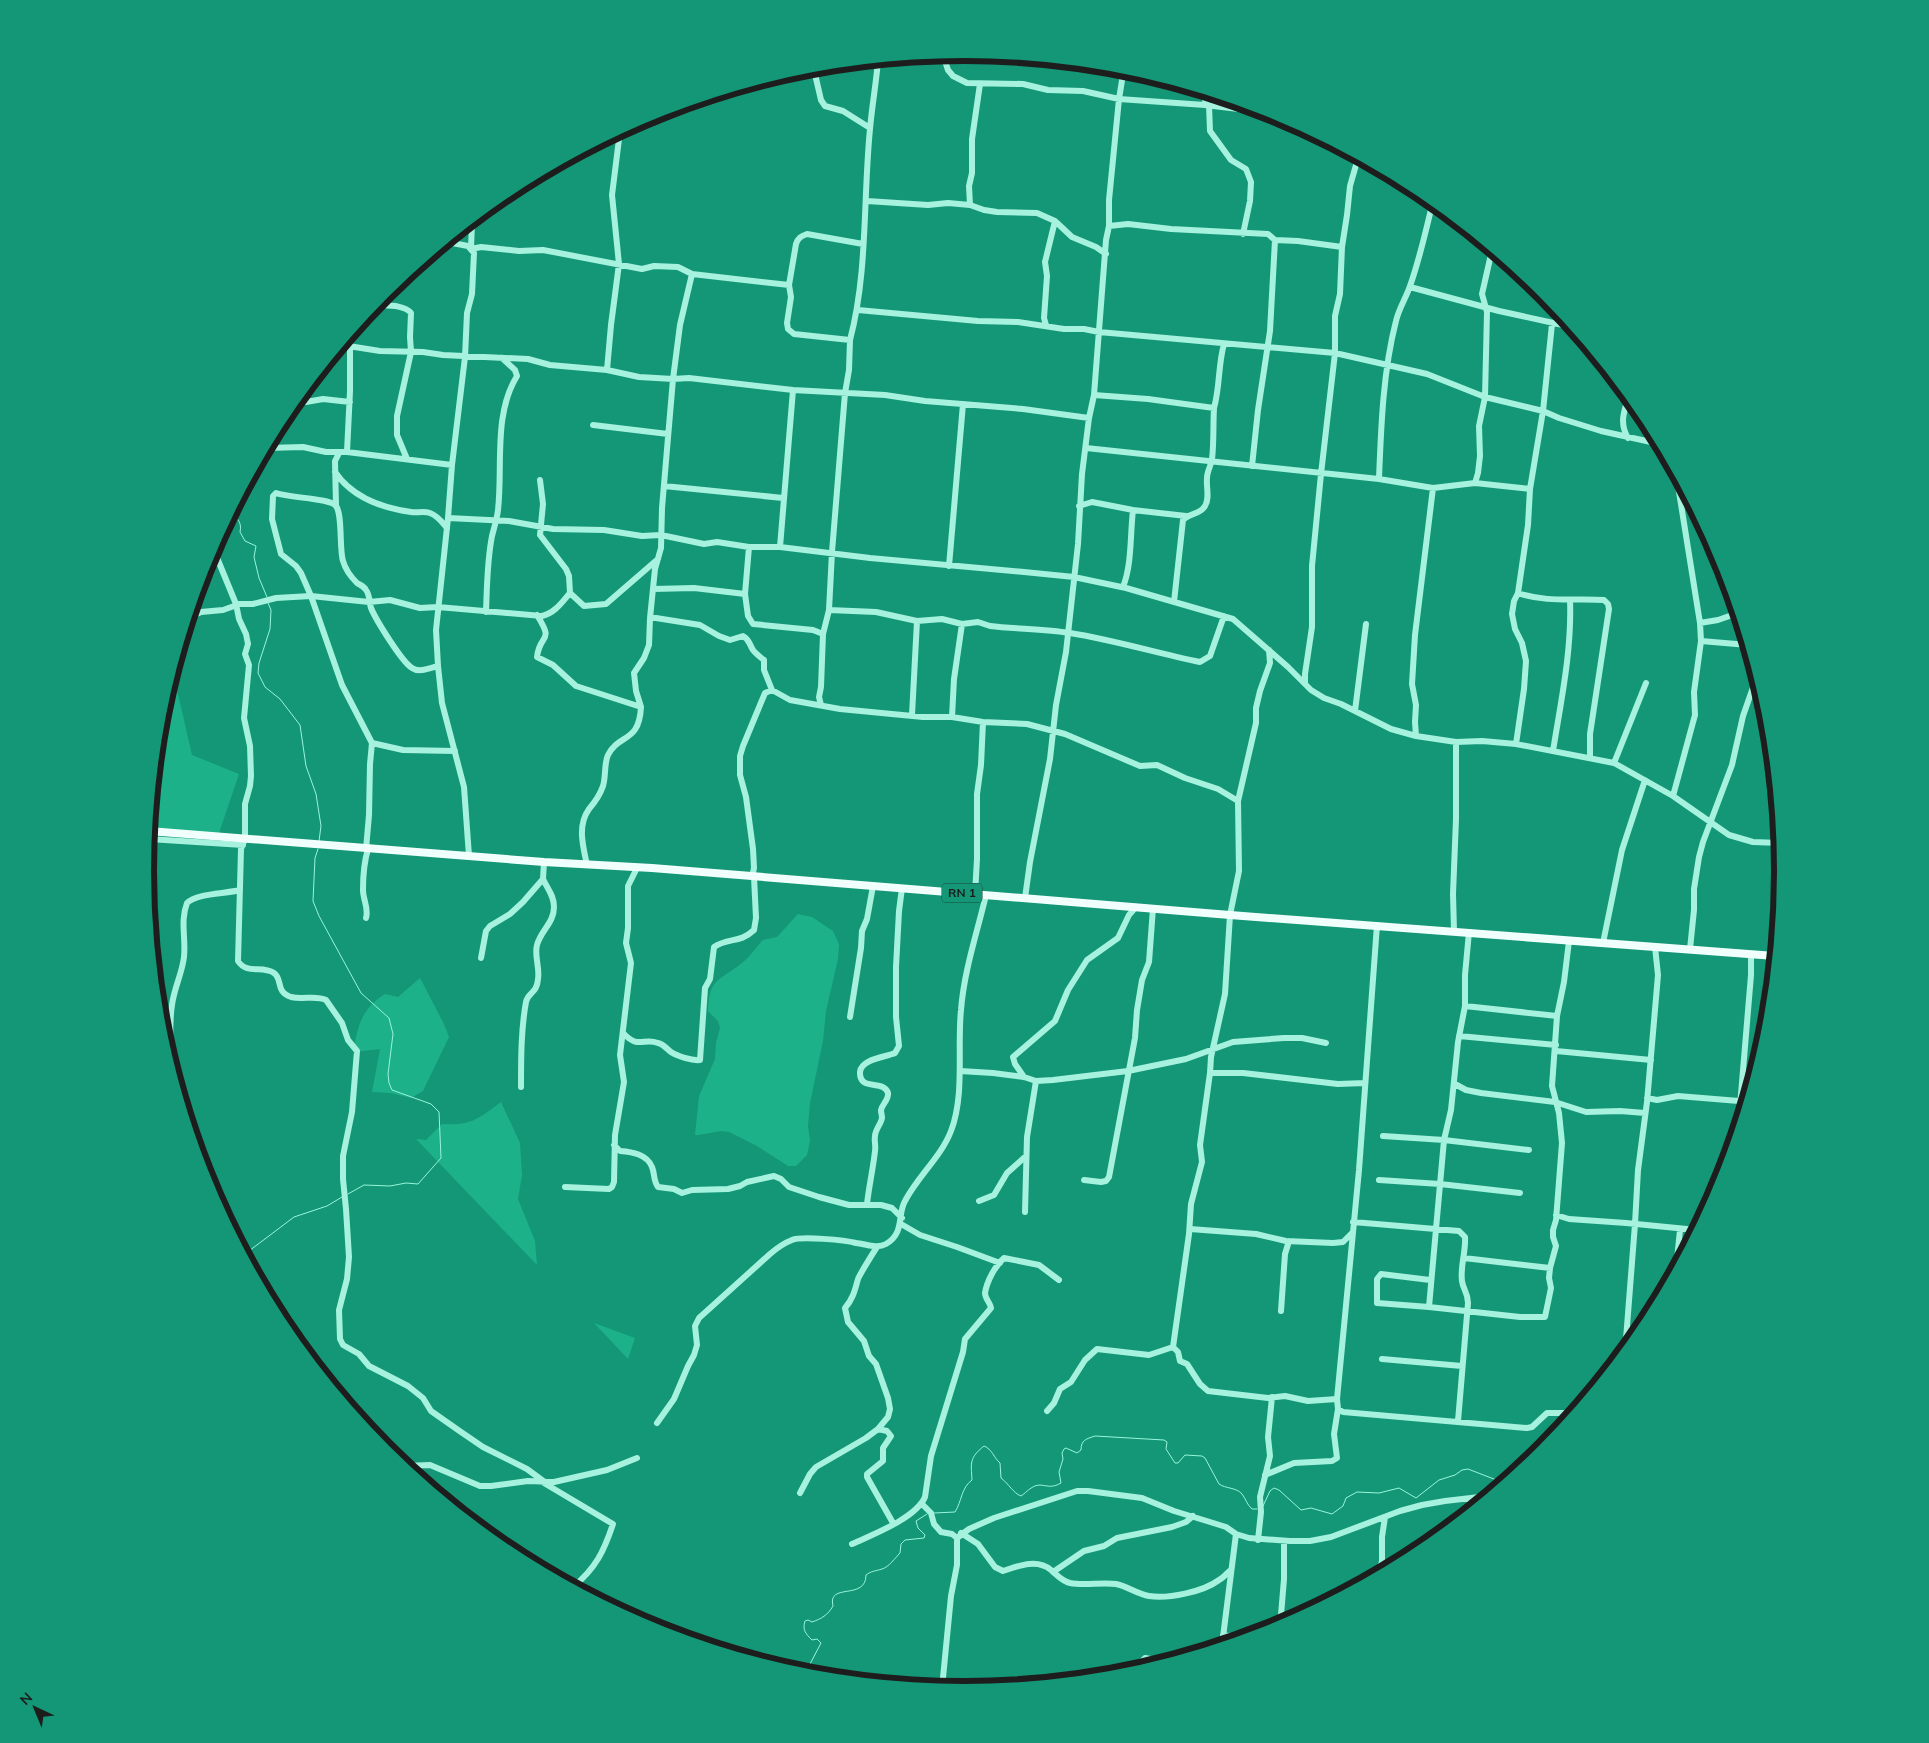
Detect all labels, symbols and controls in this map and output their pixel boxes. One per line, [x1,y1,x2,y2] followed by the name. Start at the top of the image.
[942,884,982,902] road number: RN 1
[10,1683,60,1733] north arrow
[16,1689,36,1709] text: N

